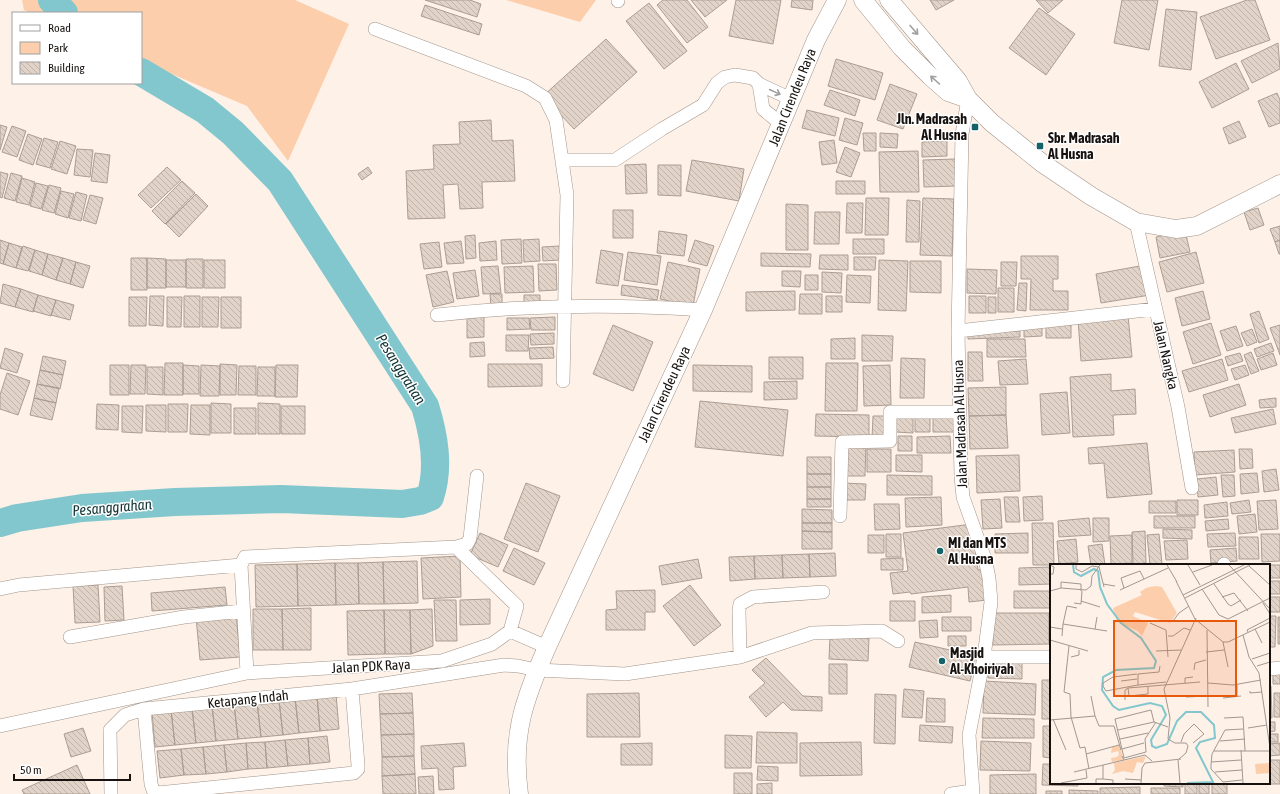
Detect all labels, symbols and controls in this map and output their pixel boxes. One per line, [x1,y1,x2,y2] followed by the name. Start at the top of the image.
[12,12,142,84] legend
[48,21,71,35] text: Road
[909,25,919,35] one-way arrow
[48,41,69,55] text: Park
[765,46,819,148] street label: Jalan Cirendeu Raya
[48,61,86,75] text: Building
[930,76,940,85] one-way arrow
[769,88,781,96] one-way arrow
[895,111,967,143] place label: Jln. Madrasah Al Husna
[970,122,980,132] marker: Jln. Madrasah Al Husna
[1047,130,1120,162] place label: Sbr. Madrasah Al Husna
[1035,141,1045,151] marker: Sbr. Madrasah Al Husna
[1150,319,1182,391] street label: Jalan Nangka
[373,331,429,407] water label: Pesanggrahan
[635,343,693,445] street label: Jalan Cirendeu Raya
[950,359,970,489] street label: Jalan Madrasah Al Husna
[71,495,153,519] water label: Pesanggrahan
[947,535,1006,567] place label: MI dan MTS Al Husna
[935,546,945,556] marker: MI dan MTS Al Husna
[1050,564,1270,784] inset map
[949,645,1014,677] place label: Masjid Al-Khoiriyah
[331,656,411,676] street label: Jalan PDK Raya
[937,656,947,666] marker: Masjid Al-Khoiriyah
[207,687,289,711] street label: Ketapang Indah
[14,756,130,782] scale bar
[20,763,42,777] text: 50 m

